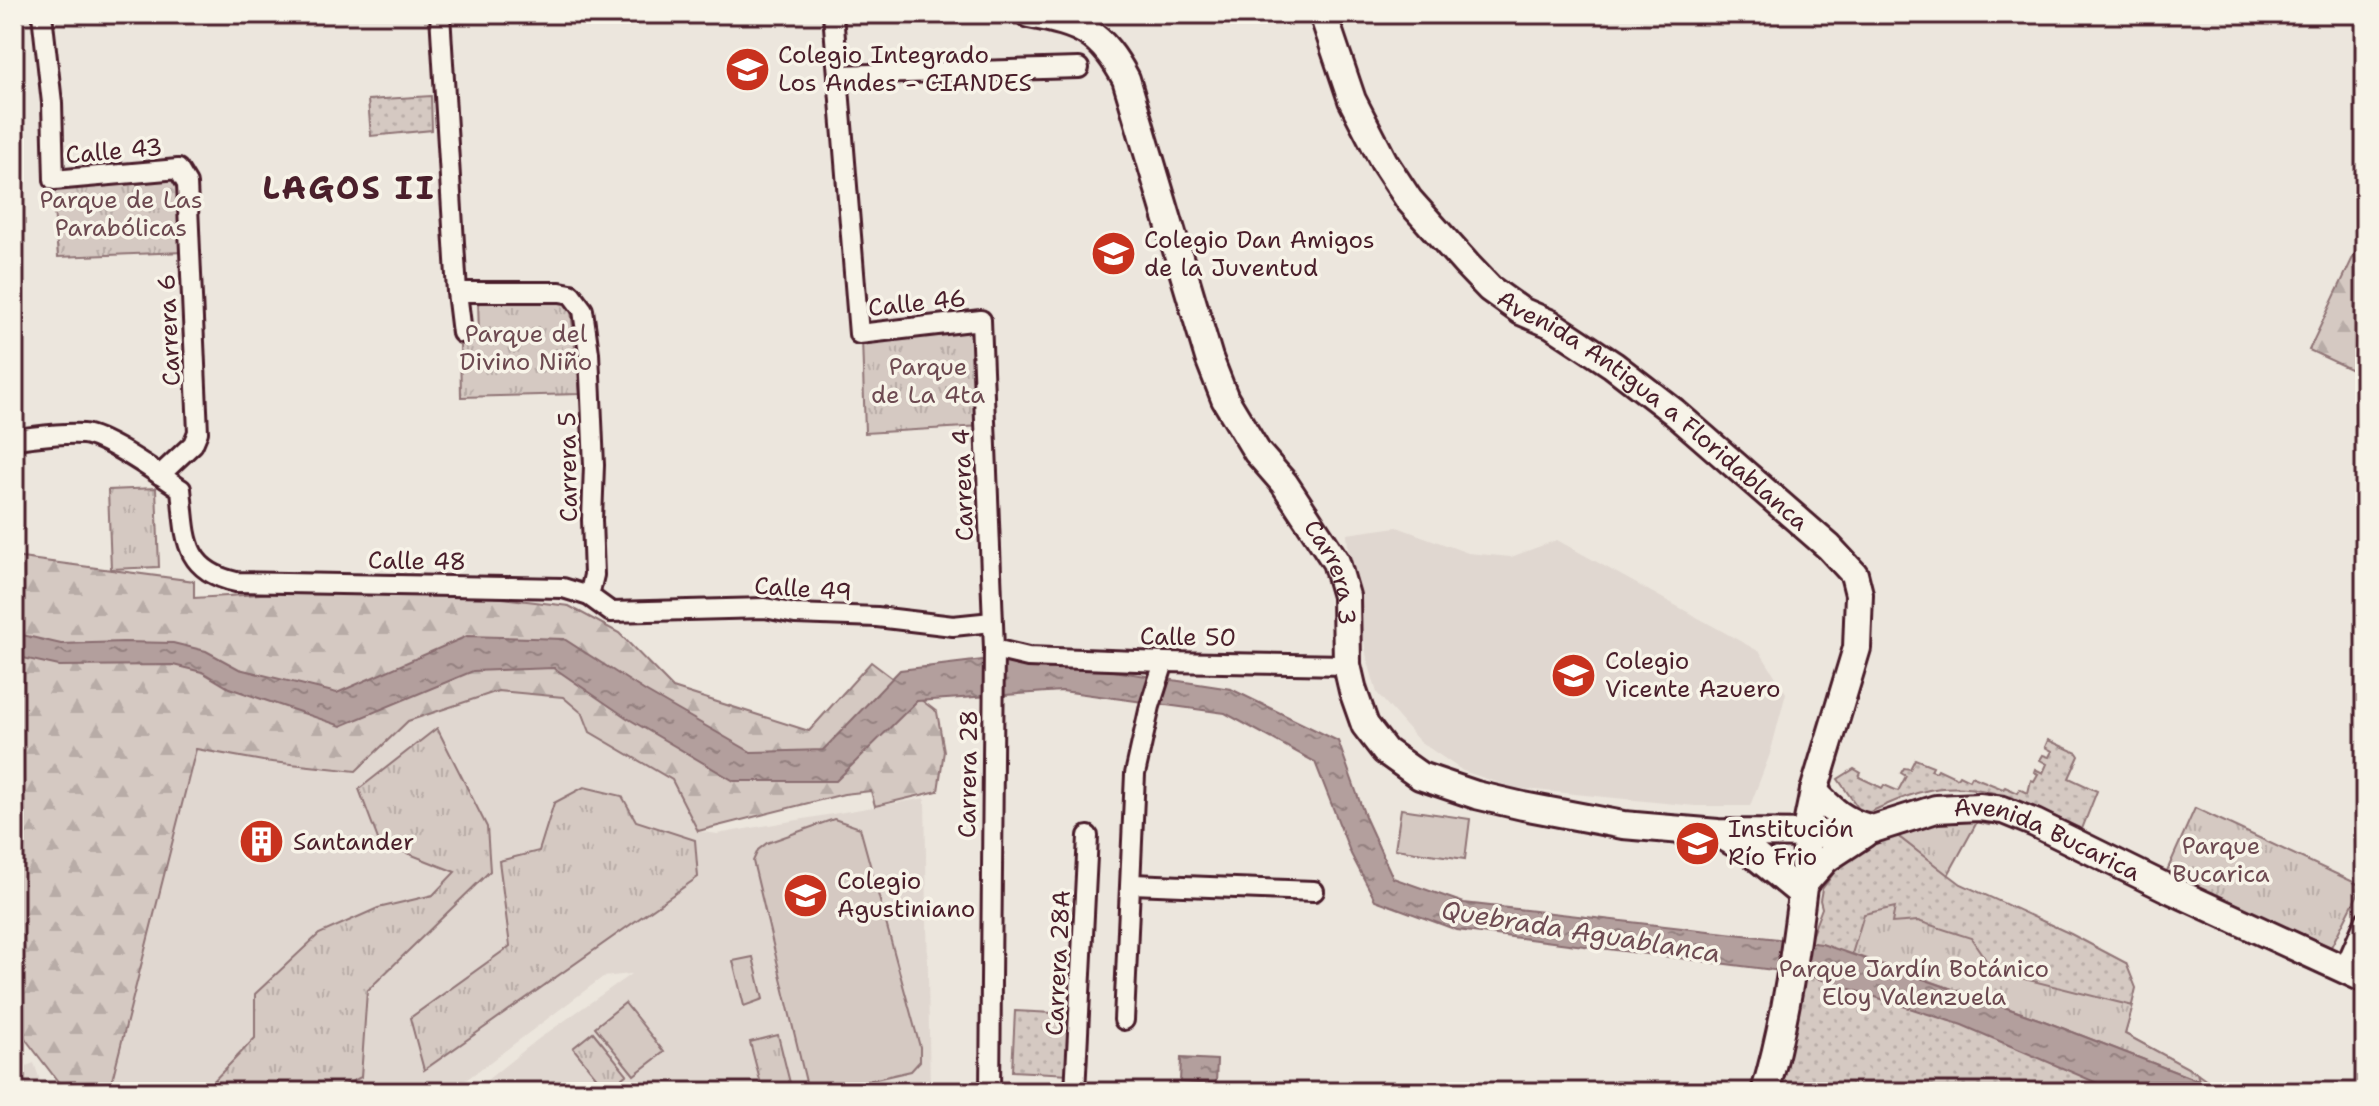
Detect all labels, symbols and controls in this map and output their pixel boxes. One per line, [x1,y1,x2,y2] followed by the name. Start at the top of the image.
[778,39,1032,99] place label: Colegio Integrado Los Andes - CIANDES
[723,45,771,93] school or university icon: Colegio Integrado Los Andes - CIANDES
[64,131,164,171] street label: Calle 43
[262,166,436,209] district label: LAGOS II
[39,184,203,244] park label: Parque de Las Parabólicas
[1144,224,1375,284] place label: Colegio Dan Amigos de la Juventud
[1089,230,1137,278] school or university icon: Colegio Dan Amigos de la Juventud
[150,273,188,387] street label: Carrera 6
[866,282,968,324] street label: Calle 46
[1490,283,1815,538] street label: Avenida Antigua a Floridablanca
[460,318,592,378] park label: Parque del Divino Niño
[871,351,985,411] park label: Parque de La 4ta
[551,412,585,522] street label: Carrera 5
[945,428,981,542] street label: Carrera 4
[1296,513,1363,625] street label: Carrera 3
[368,544,466,578] street label: Calle 48
[753,570,853,608] street label: Calle 49
[1139,620,1237,654] street label: Calle 50
[1605,645,1781,705] place label: Colegio Vicente Azuero
[1550,651,1598,699] school or university icon: Colegio Vicente Azuero
[951,709,985,839] street label: Carrera 28
[1953,791,2146,888] street label: Avenida Bucarica
[1728,813,1854,873] place label: Institución Río Frio
[238,818,286,866] building icon: Santander
[1673,819,1721,867] school or university icon: Institución Río Frio
[293,826,414,858] place label: Santander
[2172,830,2270,890] park label: Parque Bucarica
[837,865,975,925] place label: Colegio Agustiniano
[782,871,830,919] school or university icon: Colegio Agustiniano
[1038,889,1078,1037] street label: Carrera 28A
[1439,892,1723,970] water label: Quebrada Aguablanca
[1779,953,2049,1013] park label: Parque Jardín Botánico Eloy Valenzuela

